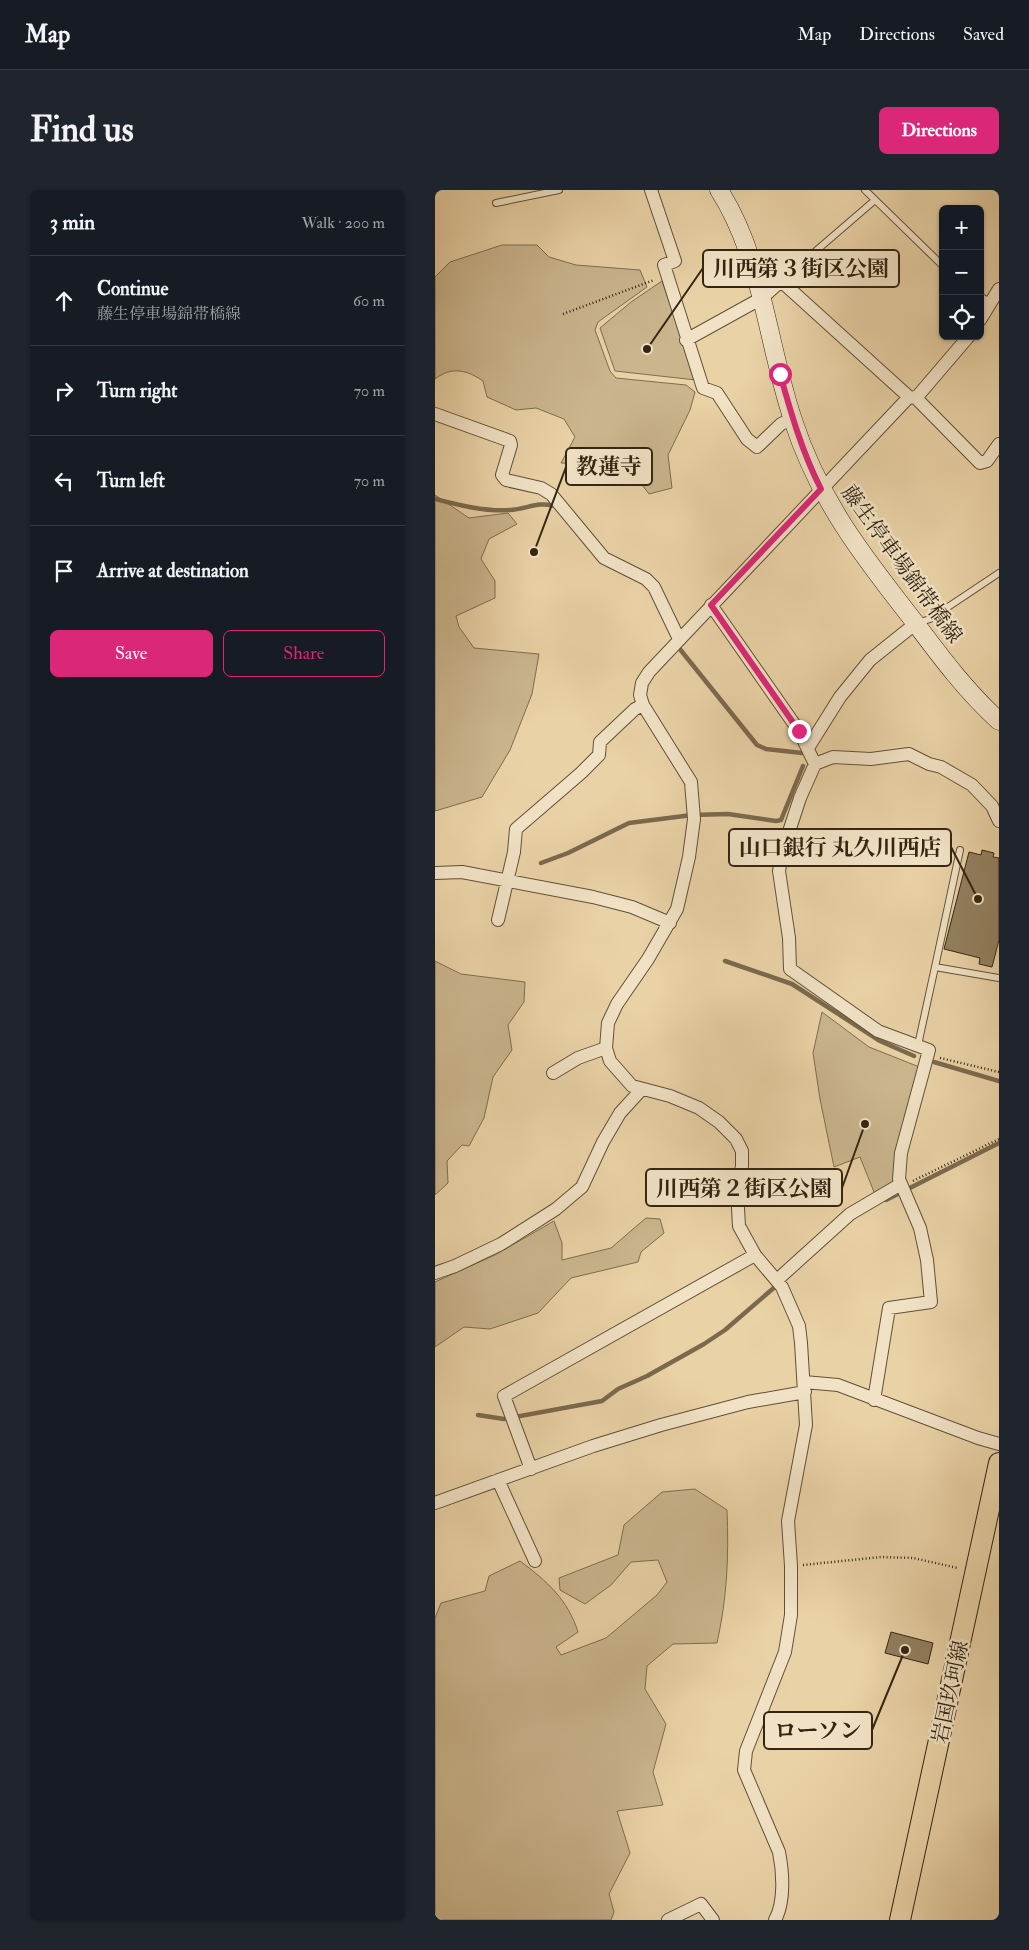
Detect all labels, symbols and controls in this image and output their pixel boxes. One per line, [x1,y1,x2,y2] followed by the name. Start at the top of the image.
[25,19,70,50] text: Map
[798,23,831,46] text: Map
[859,23,935,46] text: Directions
[963,23,1004,46] text: Saved
[879,107,999,154] button: Directions
[30,108,134,152] text: Find us
[939,205,984,340] map controls
[939,205,984,250] button: +
[50,209,95,236] text: 3 min
[302,213,385,233] text: Walk · 200 m
[703,250,899,287] callout: 川西第３街区公園
[939,250,984,295] button: −
[713,255,889,283] text: 川西第３街区公園
[97,277,168,301] text: Continue
[50,287,78,315] icon: ahead
[353,291,385,311] text: 60 m
[939,295,984,340] button: locate
[97,304,241,324] text: 藤生停車場錦帯橋線
[769,363,792,386] route start
[50,377,78,405] icon: right
[97,379,177,403] text: Turn right
[354,381,385,401] text: 70 m
[566,448,652,485] callout: 教蓮寺
[576,453,642,481] text: 教蓮寺
[50,467,78,495] icon: left
[97,469,165,493] text: Turn left
[354,471,385,491] text: 70 m
[835,480,968,649] street label: 藤生停車場錦帯橋線
[50,557,78,585] icon: arrive
[97,559,249,583] text: Arrive at destination
[50,630,213,677] button: Save
[223,630,385,677] button: Share
[788,720,811,743] route end
[729,829,951,866] callout: 山口銀行 丸久川西店
[739,834,941,862] text: 山口銀行 丸久川西店
[646,1169,842,1206] callout: 川西第２街区公園
[656,1175,832,1203] text: 川西第２街区公園
[926,1638,975,1746] street label: 岩国玖珂線
[764,1712,872,1749] callout: ローソン
[774,1717,862,1745] text: ローソン

